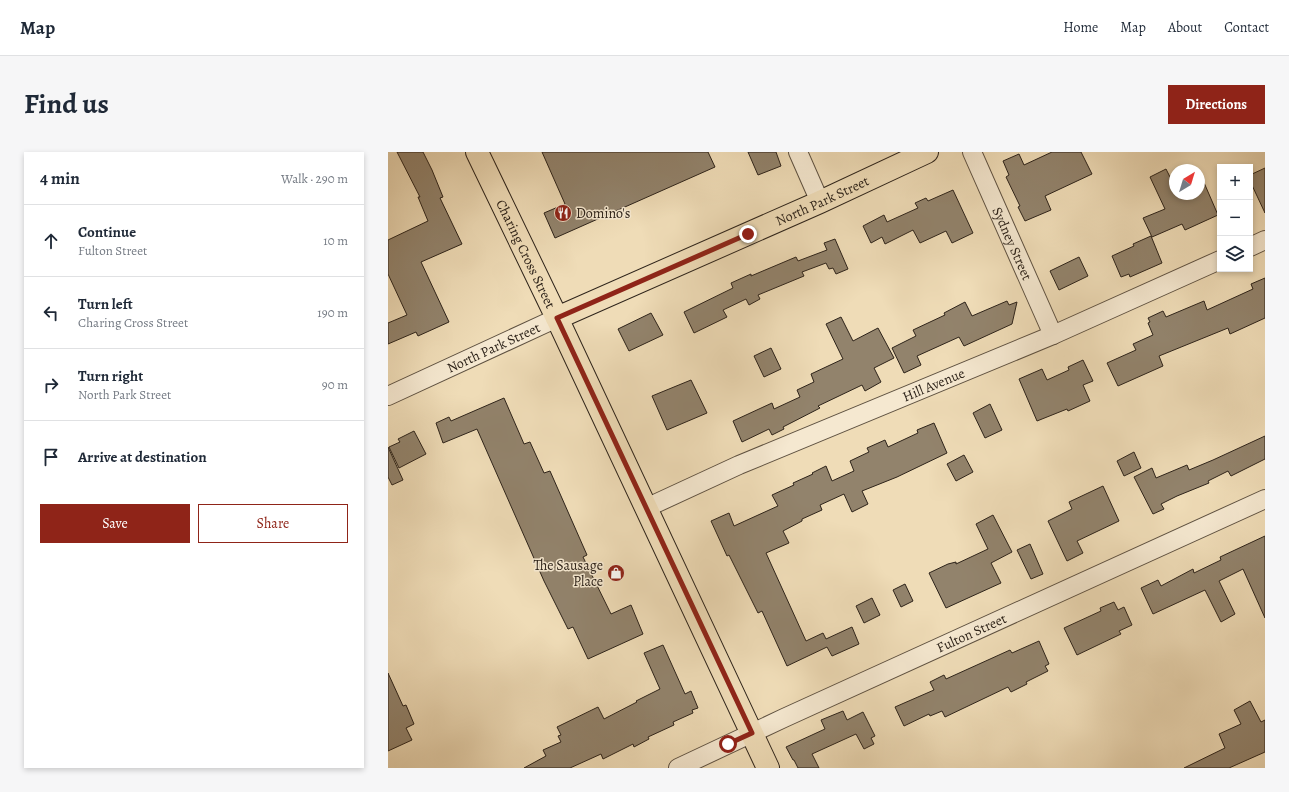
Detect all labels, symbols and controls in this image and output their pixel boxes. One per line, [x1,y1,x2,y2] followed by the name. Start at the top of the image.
[20,15,55,41] text: Map
[1063,18,1098,37] text: Home
[1120,18,1146,37] text: Map
[1168,18,1202,37] text: About
[1224,18,1269,37] text: Contact
[24,85,109,123] text: Find us
[1168,85,1265,124] button: Directions
[1169,164,1205,200] north arrow
[1217,164,1253,272] map controls
[1217,164,1253,200] button: +
[40,167,80,190] text: 4 min
[281,170,348,187] text: Walk · 290 m
[773,171,872,230] street label: North Park Street
[491,196,560,312] street label: Charing Cross Street
[1217,200,1253,236] button: −
[553,203,573,223] restaurant icon: Domino's
[576,204,630,223] place label: Domino's
[988,204,1037,284] street label: Sydney Street
[78,222,136,242] text: Continue
[739,225,757,243] route end
[40,230,62,252] icon: ahead
[323,232,348,249] text: 10 m
[1217,236,1253,272] button: layers
[78,242,147,259] text: Fulton Street
[78,294,133,314] text: Turn left
[40,302,62,324] icon: left
[317,304,348,321] text: 190 m
[78,314,188,331] text: Charing Cross Street
[444,318,544,378] street label: North Park Street
[900,364,968,406] street label: Hill Avenue
[78,366,143,386] text: Turn right
[40,374,62,396] icon: right
[322,376,348,393] text: 90 m
[78,386,171,403] text: North Park Street
[40,446,62,468] icon: arrive
[78,447,207,467] text: Arrive at destination
[40,504,190,543] button: Save
[198,504,348,543] button: Share
[533,556,603,591] place label: The Sausage Place
[606,563,626,583] shop icon: The Sausage Place
[934,609,1010,657] street label: Fulton Street
[719,735,737,753] route start

